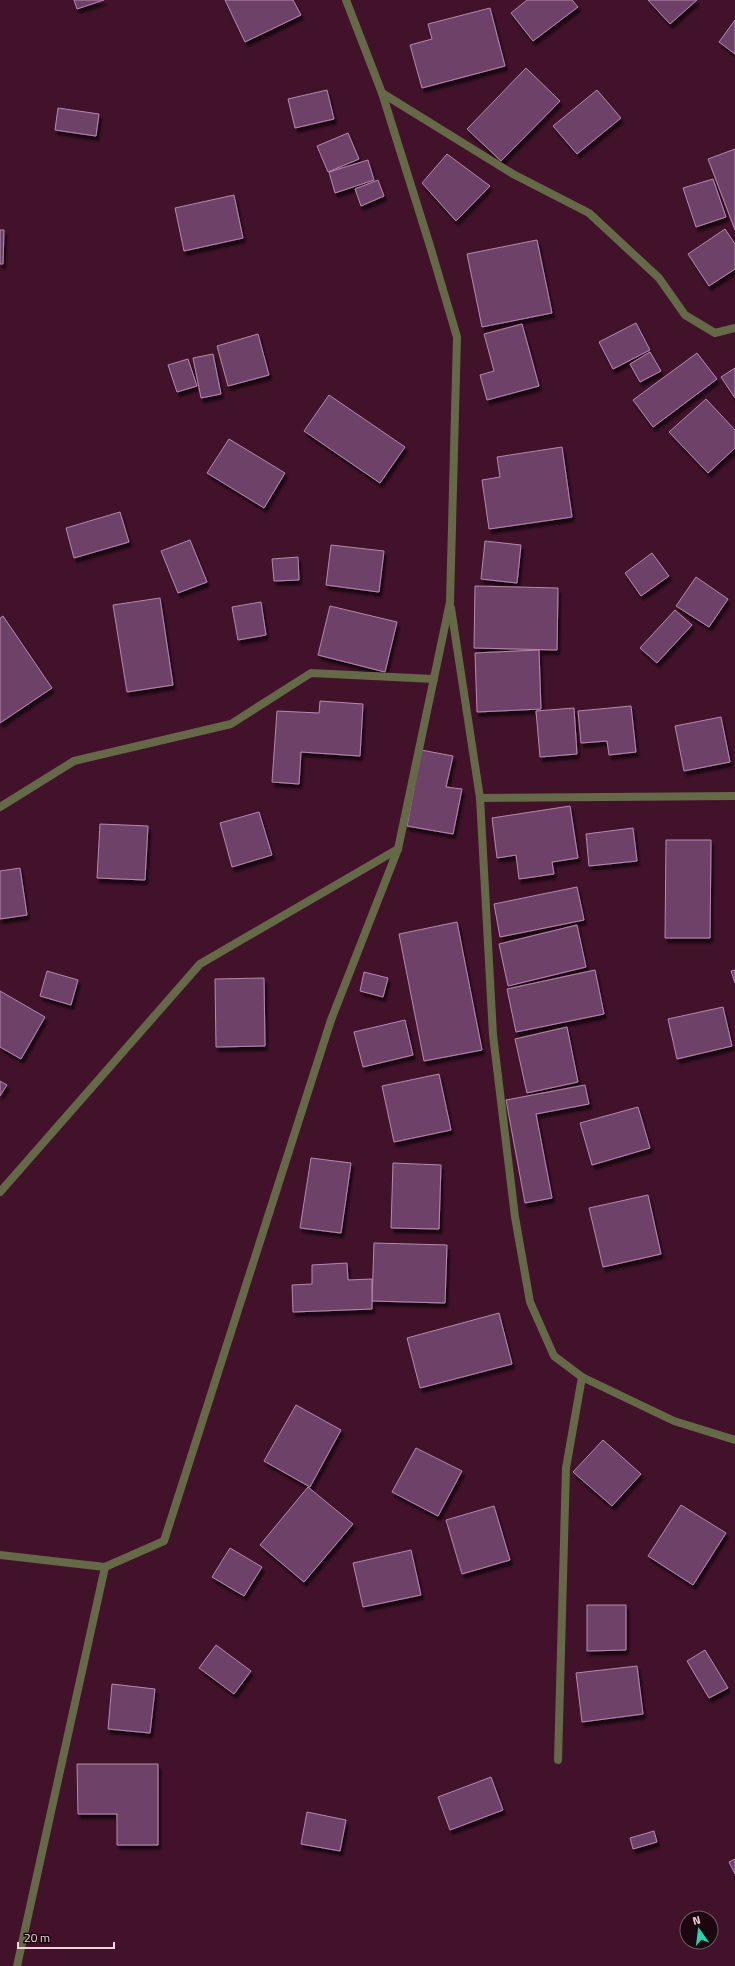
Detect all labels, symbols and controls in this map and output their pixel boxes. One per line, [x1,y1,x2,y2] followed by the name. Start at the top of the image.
[679,1910,719,1950] north arrow
[691,1912,702,1929] text: N
[18,1924,114,1950] scale bar
[24,1928,50,1947] text: 20 m

